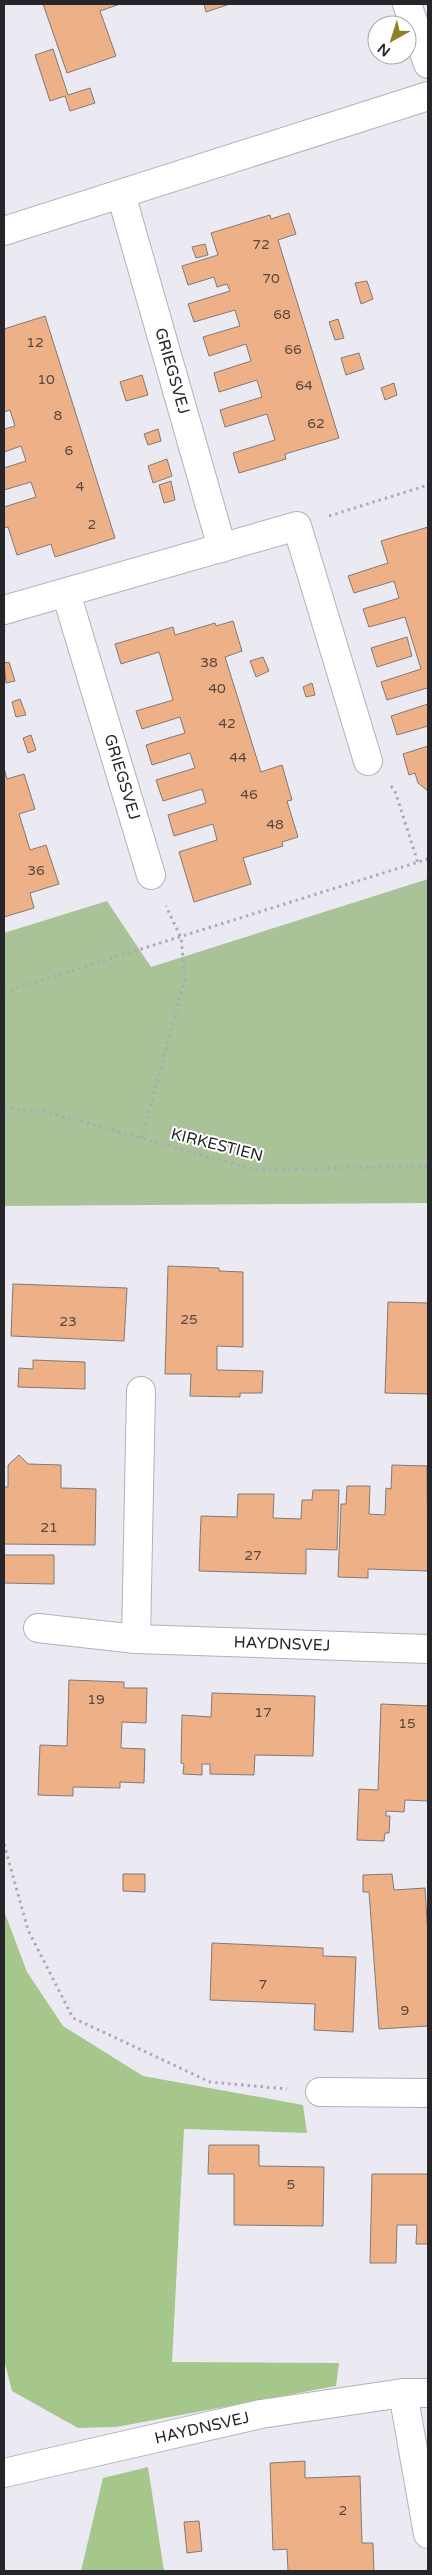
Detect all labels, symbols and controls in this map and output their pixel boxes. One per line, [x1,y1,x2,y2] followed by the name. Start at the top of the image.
[367,15,417,65] north arrow
[374,40,394,60] text: N
[252,236,270,253] house number: 72
[262,270,280,287] house number: 70
[273,306,291,323] house number: 68
[150,326,194,416] street label: GRIEGSVEJ
[26,334,44,351] house number: 12
[284,341,302,358] house number: 66
[37,371,55,388] house number: 10
[295,377,313,394] house number: 64
[54,407,63,424] house number: 8
[307,415,325,432] house number: 62
[65,442,74,459] house number: 6
[76,478,85,495] house number: 4
[88,516,96,533] house number: 2
[200,654,218,671] house number: 38
[208,680,226,697] house number: 40
[218,715,236,732] house number: 42
[99,732,145,822] street label: GRIEGSVEJ
[229,749,247,766] house number: 44
[240,786,258,803] house number: 46
[266,816,284,833] house number: 48
[27,862,45,879] house number: 36
[169,1124,265,1166] street label: KIRKESTIEN
[180,1311,198,1328] house number: 25
[59,1313,77,1330] house number: 23
[40,1519,58,1536] house number: 21
[244,1547,262,1564] house number: 27
[233,1632,331,1656] street label: HAYDNSVEJ
[87,1691,105,1708] house number: 19
[254,1704,272,1721] house number: 17
[398,1715,416,1732] house number: 15
[259,1976,267,1993] house number: 7
[401,2002,409,2019] house number: 9
[287,2176,295,2193] house number: 5
[153,2407,251,2449] street label: HAYDNSVEJ
[339,2502,347,2519] house number: 2

